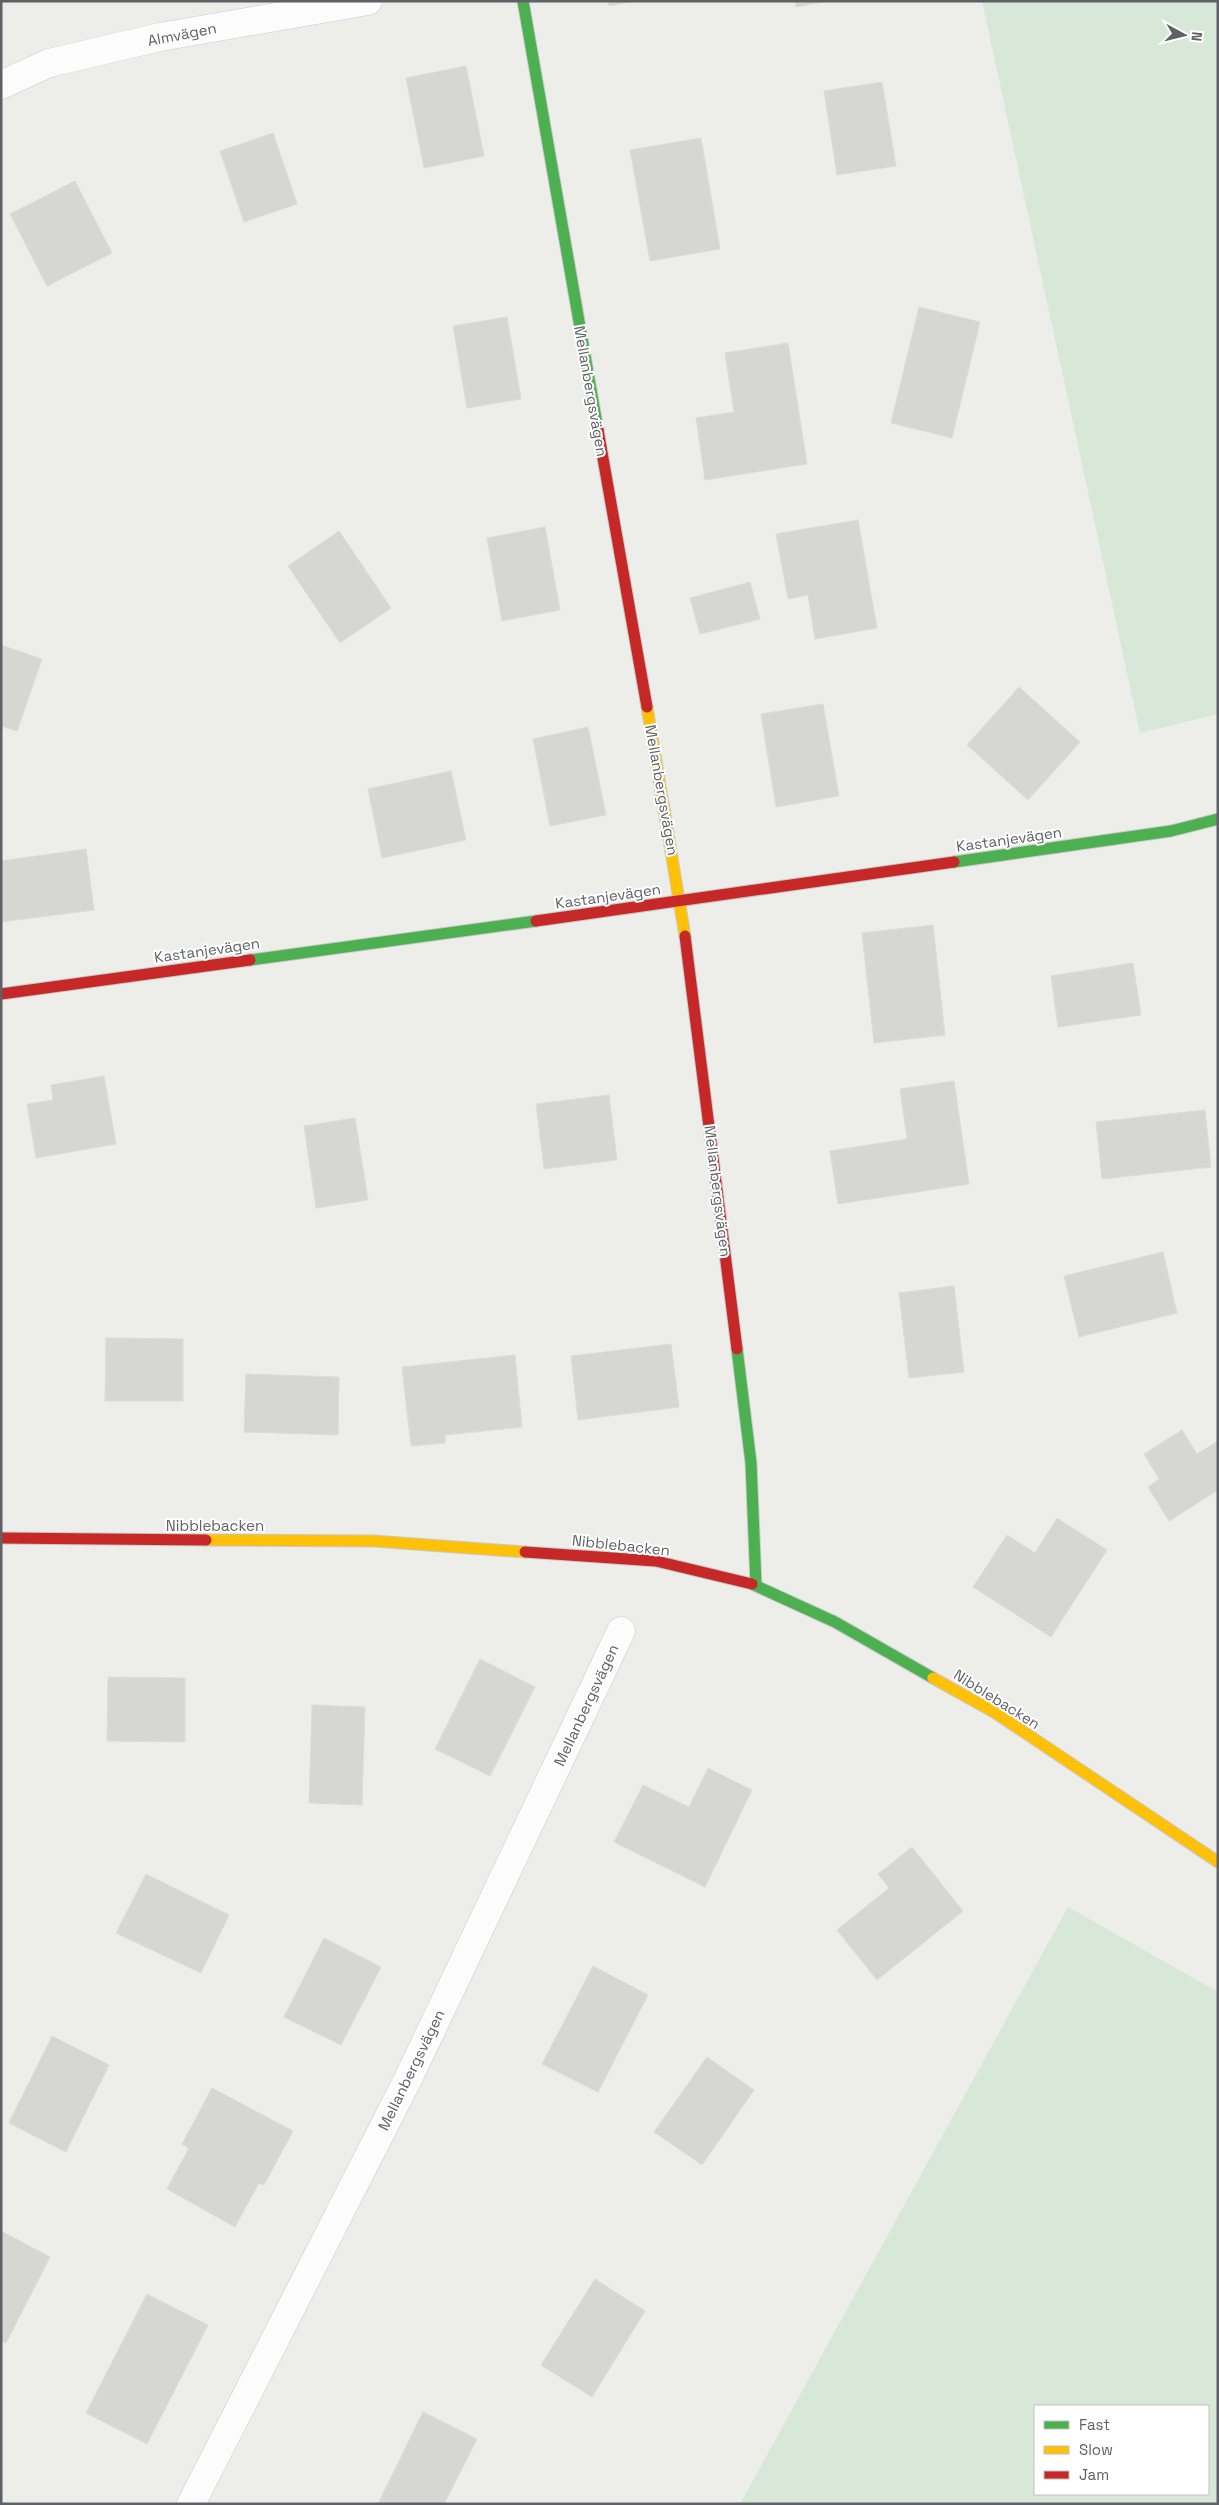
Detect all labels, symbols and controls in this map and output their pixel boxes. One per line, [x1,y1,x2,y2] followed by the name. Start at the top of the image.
[1159,10,1209,60] north arrow
[146,18,218,50] street label: Almvägen
[1187,31,1206,42] text: N
[570,324,612,458] street label: Mellanbergsvägen
[641,723,683,857] street label: Mellanbergsvägen
[955,822,1063,856] street label: Kastanjevägen
[554,879,662,913] street label: Kastanjevägen
[153,933,261,967] street label: Kastanjevägen
[701,1124,735,1258] street label: Mellanbergsvägen
[166,1516,264,1535] street label: Nibblebacken
[571,1530,671,1560] street label: Nibblebacken
[549,1641,623,1769] street label: Mellanbergsvägen
[950,1665,1044,1733] street label: Nibblebacken
[373,2006,449,2134] street label: Mellanbergsvägen
[1034,2405,1209,2495] legend
[1079,2415,1110,2434] text: Fast
[1079,2440,1113,2459] text: Slow
[1079,2465,1109,2484] text: Jam

